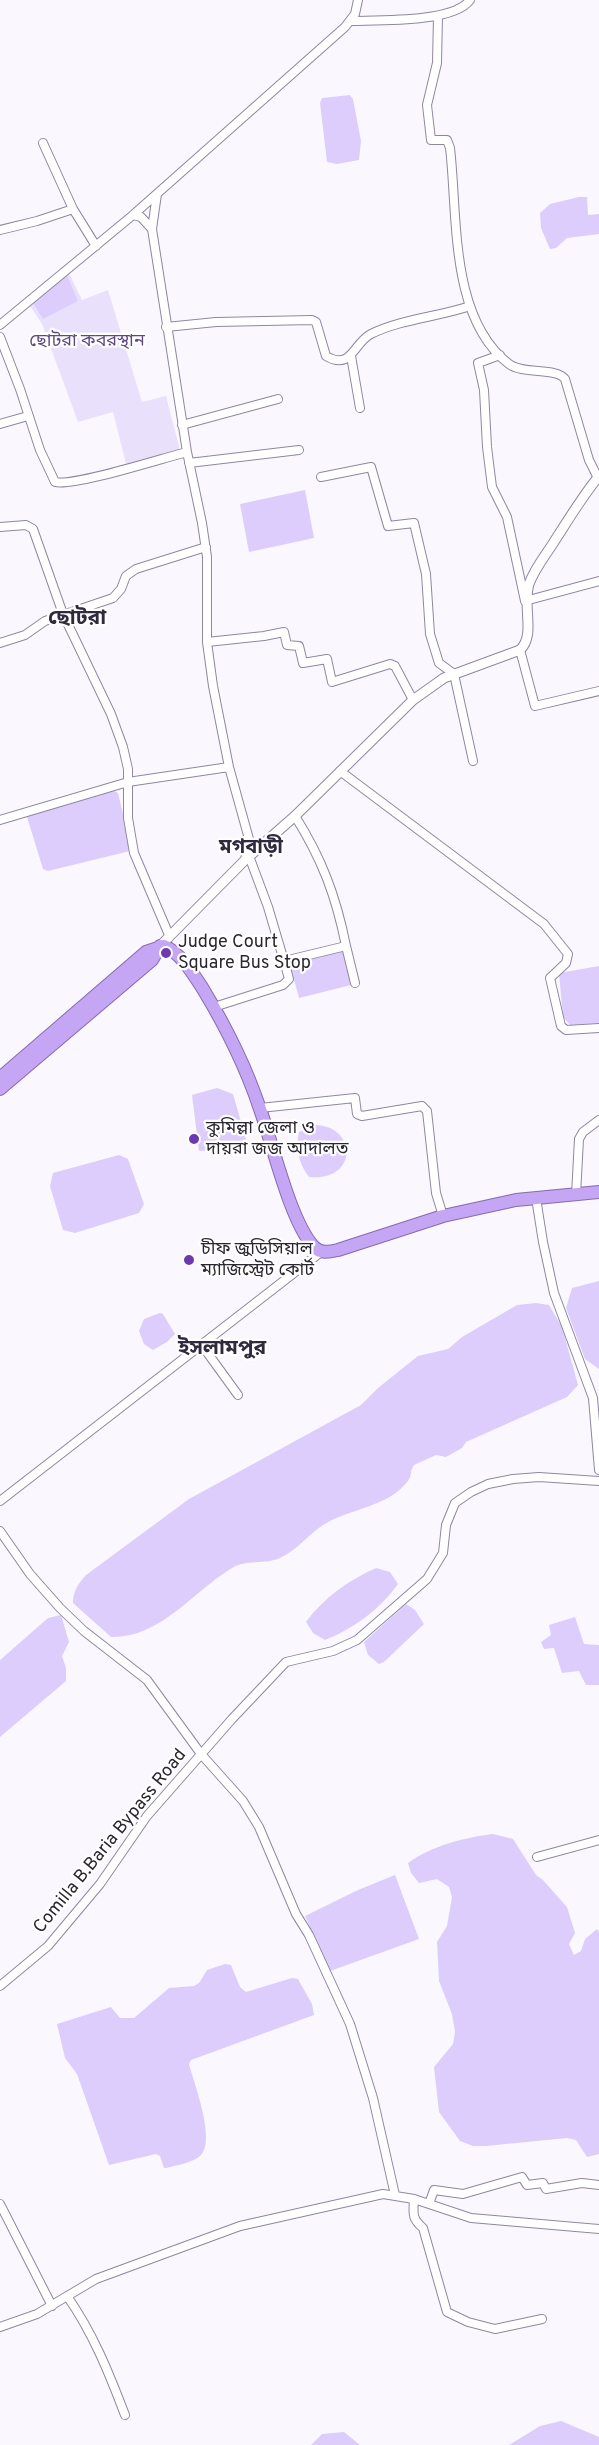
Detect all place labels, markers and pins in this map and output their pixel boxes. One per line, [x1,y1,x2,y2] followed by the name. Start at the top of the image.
[178,932,311,974] place label: Judge Court Square Bus Stop
[159,946,173,960] marker: Judge Court Square Bus Stop
[206,1118,349,1160] place label: কুমিল্লা জেলা ও দায়রা জজ আদালত
[187,1132,201,1146] marker: কুমিল্লা জেলা ও দায়রা জজ আদালত
[201,1239,314,1282] place label: চীফ জুডিসিয়াল ম্যাজিস্ট্রেট কোর্ট
[182,1253,196,1267] marker: চীফ জুডিসিয়াল ম্যাজিস্ট্রেট কোর্ট

